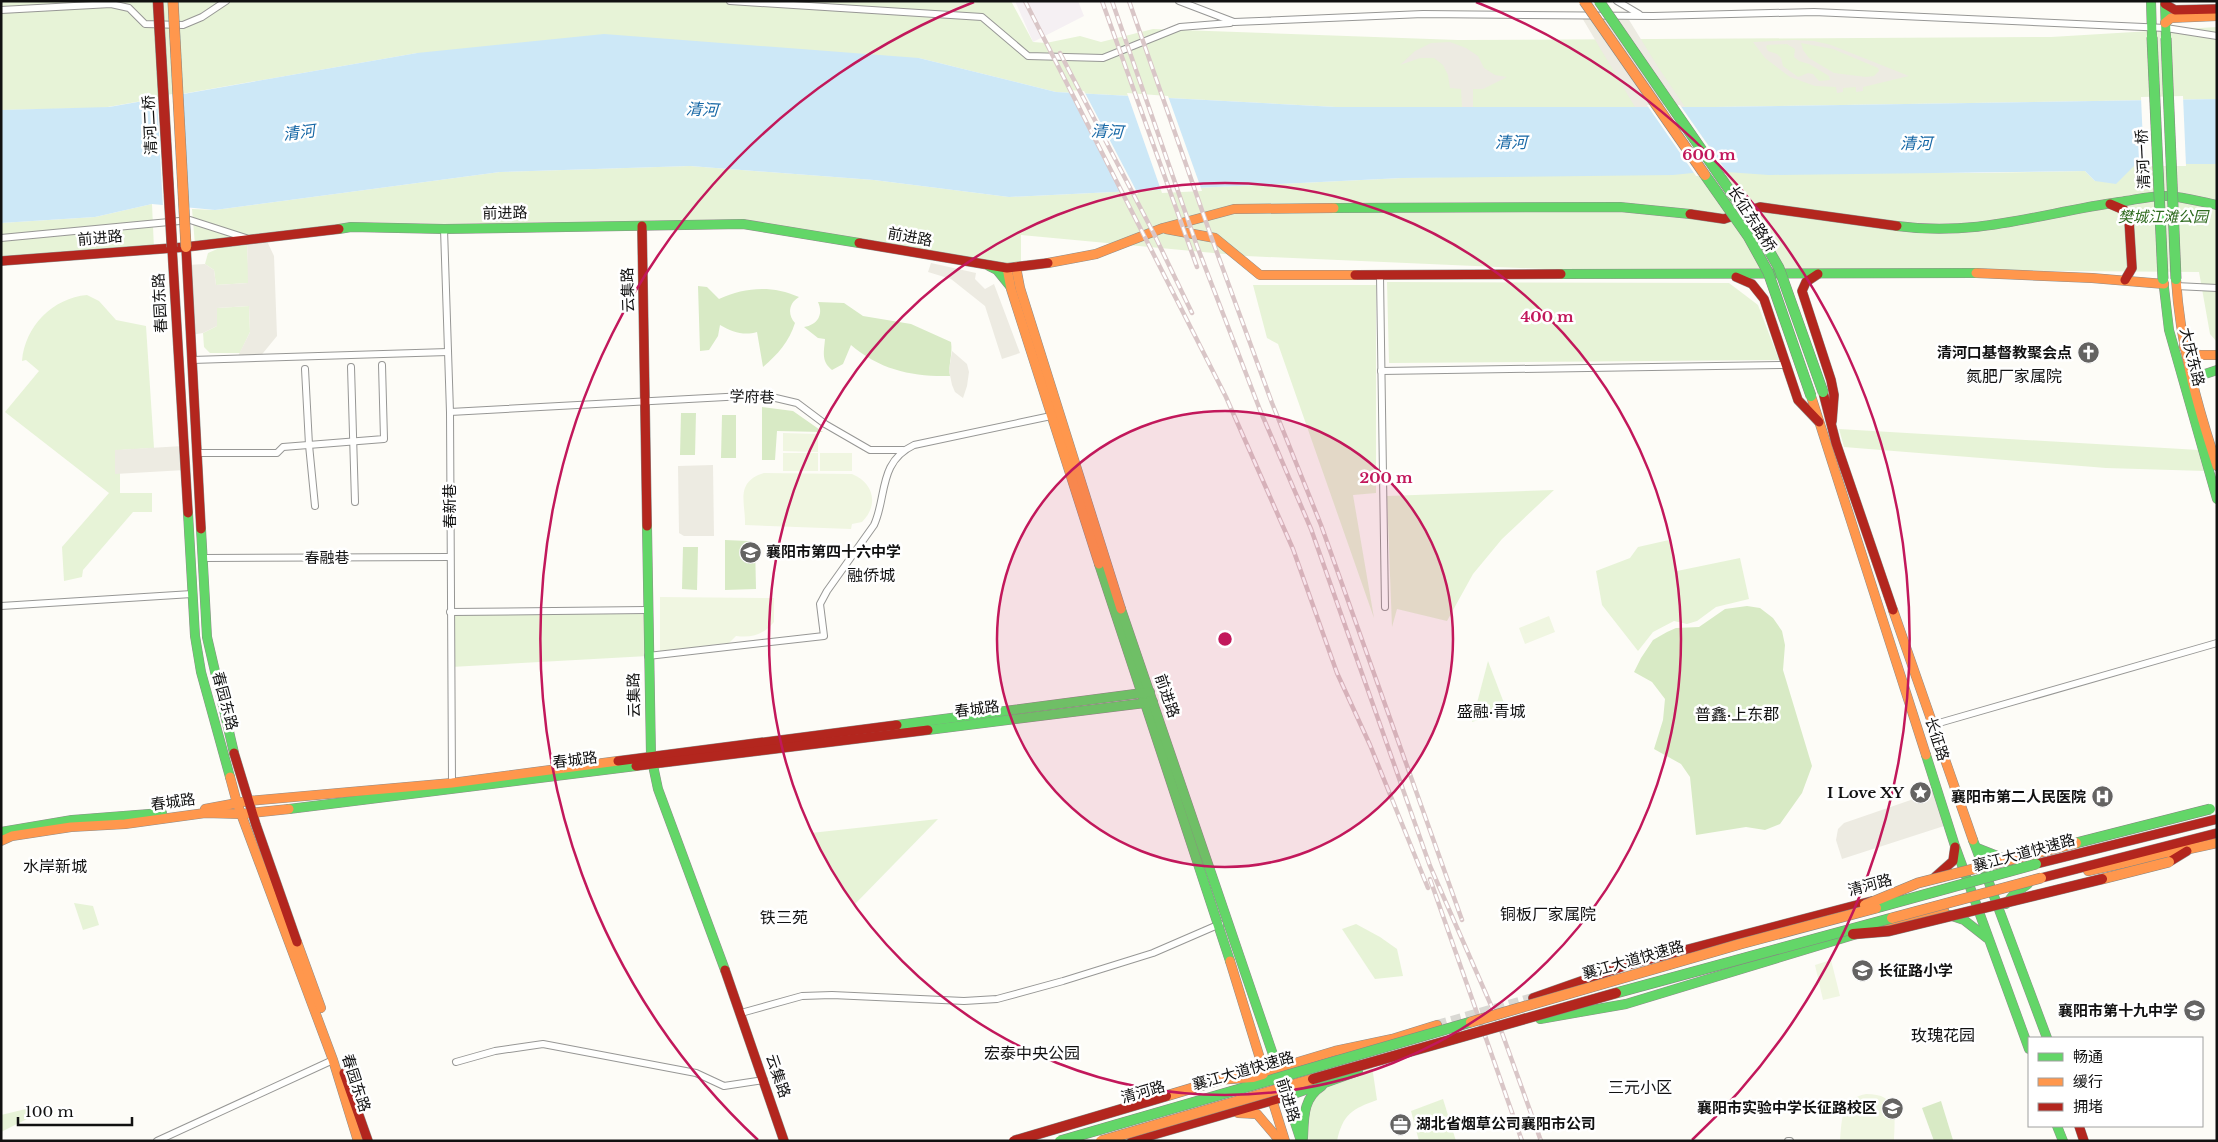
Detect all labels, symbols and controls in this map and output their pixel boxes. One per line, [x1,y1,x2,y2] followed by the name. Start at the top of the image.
[138,95,161,155] street label: 清河二桥
[685,98,721,120] water label: 清河
[282,120,319,144] water label: 清河
[1090,120,1126,142] water label: 清河
[2131,129,2154,189] street label: 清河一桥
[1495,132,1530,152] water label: 清河
[1900,133,1935,153] water label: 清河
[1682,145,1736,164] text: 600 m
[1724,182,1781,255] street label: 长征东路桥
[482,203,528,222] street label: 前进路
[2118,207,2210,226] park label: 樊城江滩公园
[886,223,934,250] street label: 前进路
[77,226,123,249] street label: 前进路
[617,267,638,313] street label: 云集路
[148,273,171,333] street label: 春园东路
[1520,307,1574,326] text: 400 m
[2176,325,2209,388] street label: 大庆东路
[2076,341,2100,365] church icon: 清河口基督教聚会点
[1937,343,2072,362] place label: 清河口基督教聚会点
[1966,366,2062,386] district label: 氮肥厂家属院
[729,386,775,407] street label: 学府巷
[1360,468,1413,487] text: 200 m
[440,483,459,529] street label: 春新巷
[738,540,762,564] school or university icon: 襄阳市第四十六中学
[766,542,901,561] place label: 襄阳市第四十六中学
[304,548,350,567] street label: 春融巷
[847,565,895,585] district label: 融侨城
[1216,630,1234,648] centre of rings
[209,669,242,732] street label: 春园东路
[1151,671,1184,720] street label: 前进路
[624,672,643,718] street label: 云集路
[953,696,1000,721] street label: 春城路
[1457,701,1525,721] district label: 盛融·青城
[1695,704,1779,724] district label: 普鑫·上东郡
[1921,715,1953,763] street label: 长征路
[551,747,598,772] street label: 春城路
[1908,781,1932,805] place icon: I Love XY
[1827,783,1905,802] place label: I Love XY
[2090,785,2114,809] hospital icon: 襄阳市第二人民医院
[1951,787,2086,806] place label: 襄阳市第二人民医院
[149,789,197,814] street label: 春城路
[1971,830,2077,875] street label: 襄江大道快速路
[23,856,87,876] district label: 水岸新城
[1846,870,1894,900] street label: 清河路
[1500,904,1596,924] district label: 铜板厂家属院
[760,907,808,927] district label: 铁三苑
[1580,936,1686,983] street label: 襄江大道快速路
[1850,959,1874,983] school or university icon: 长征路小学
[1878,961,1953,980] place label: 长征路小学
[2182,999,2206,1023] school or university icon: 襄阳市第十九中学
[2058,1001,2178,1020] place label: 襄阳市第十九中学
[1911,1025,1975,1045] district label: 玫瑰花园
[2028,1037,2203,1127] legend
[984,1043,1080,1063] district label: 宏泰中央公园
[1190,1047,1296,1094] street label: 襄江大道快速路
[2073,1047,2103,1066] text: 畅通
[338,1051,375,1114] street label: 春园东路
[762,1051,795,1100] street label: 云集路
[2073,1072,2103,1091] text: 缓行
[1119,1076,1167,1107] street label: 清河路
[1273,1076,1304,1124] street label: 前进路
[1608,1077,1672,1097] district label: 三元小区
[18,1094,131,1126] scale bar
[1881,1096,1905,1120] school or university icon: 襄阳市实验中学长征路校区
[2073,1097,2103,1116] text: 拥堵
[1697,1098,1877,1117] place label: 襄阳市实验中学长征路校区
[25,1102,74,1121] text: 100 m
[1388,1112,1412,1136] office icon: 湖北省烟草公司襄阳市公司
[1416,1114,1596,1133] place label: 湖北省烟草公司襄阳市公司

